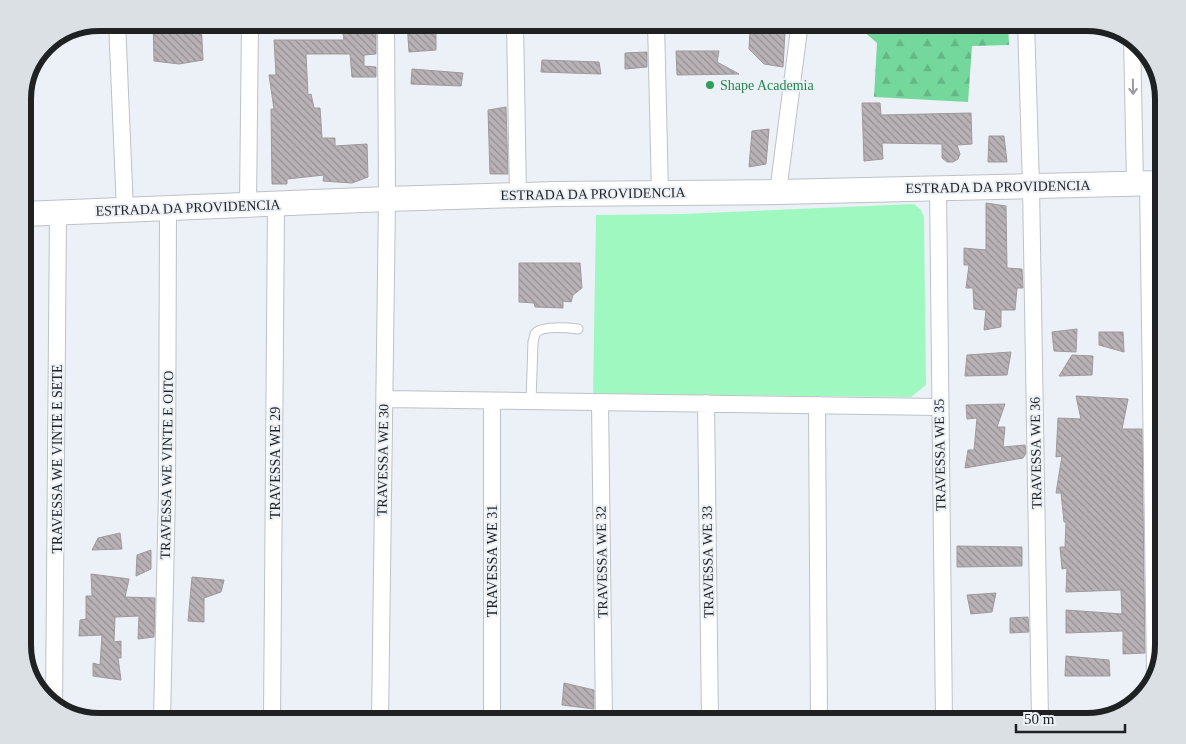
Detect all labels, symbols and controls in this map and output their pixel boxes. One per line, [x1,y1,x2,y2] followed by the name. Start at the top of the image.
[720,78,814,93] place label: Shape Academia
[1128,78,1138,95] one-way arrow
[704,79,716,91] marker: Shape Academia
[905,178,1092,196] street label: ESTRADA DA PROVIDENCIA
[500,185,687,203] street label: ESTRADA DA PROVIDENCIA
[95,197,282,219] street label: ESTRADA DA PROVIDENCIA
[50,364,65,554] street label: TRAVESSA WE VINTE E SETE
[158,371,176,559] street label: TRAVESSA WE VINTE E OITO
[1028,397,1044,509] street label: TRAVESSA WE 36
[932,399,948,511] street label: TRAVESSA WE 35
[375,404,391,516] street label: TRAVESSA WE 30
[268,407,283,519] street label: TRAVESSA WE 29
[485,505,500,617] street label: TRAVESSA WE 31
[594,506,610,618] street label: TRAVESSA WE 32
[700,506,716,618] street label: TRAVESSA WE 33
[1016,702,1125,734] scale bar
[1024,711,1055,727] text: 50 m

